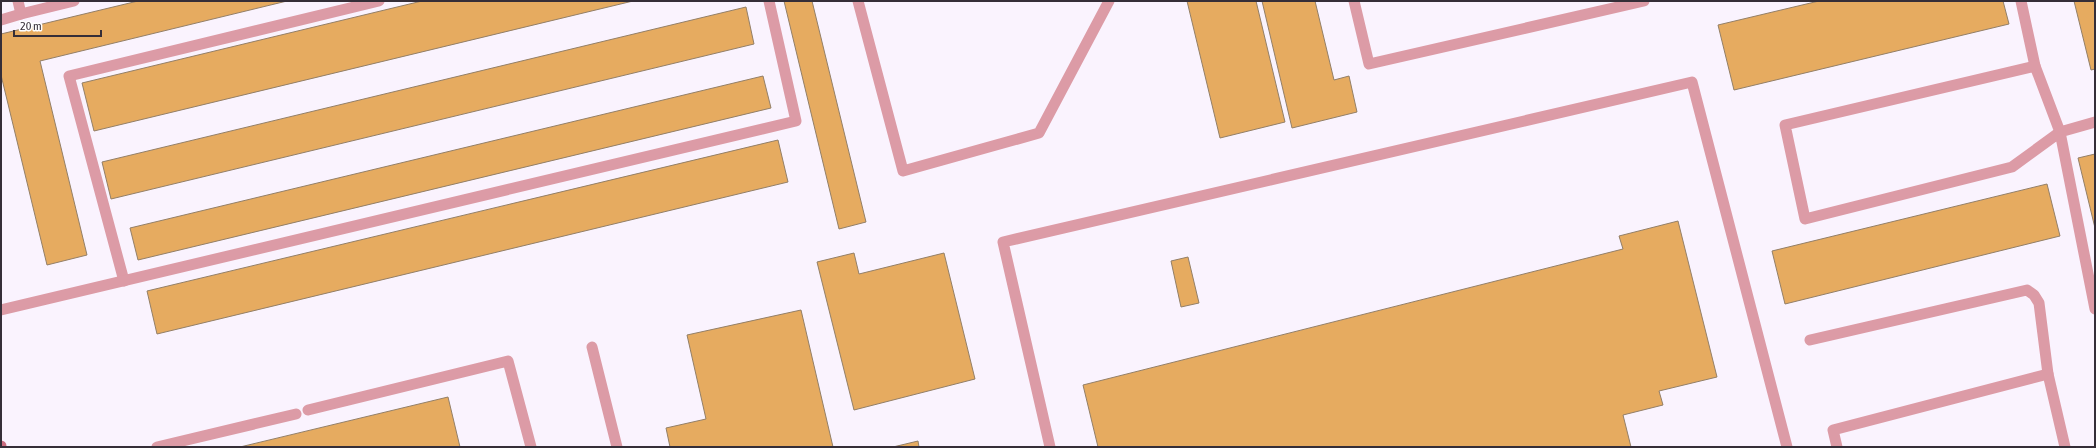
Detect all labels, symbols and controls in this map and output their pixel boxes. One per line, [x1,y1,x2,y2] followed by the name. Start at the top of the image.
[14,12,101,38] scale bar
[20,19,42,33] text: 20 m

